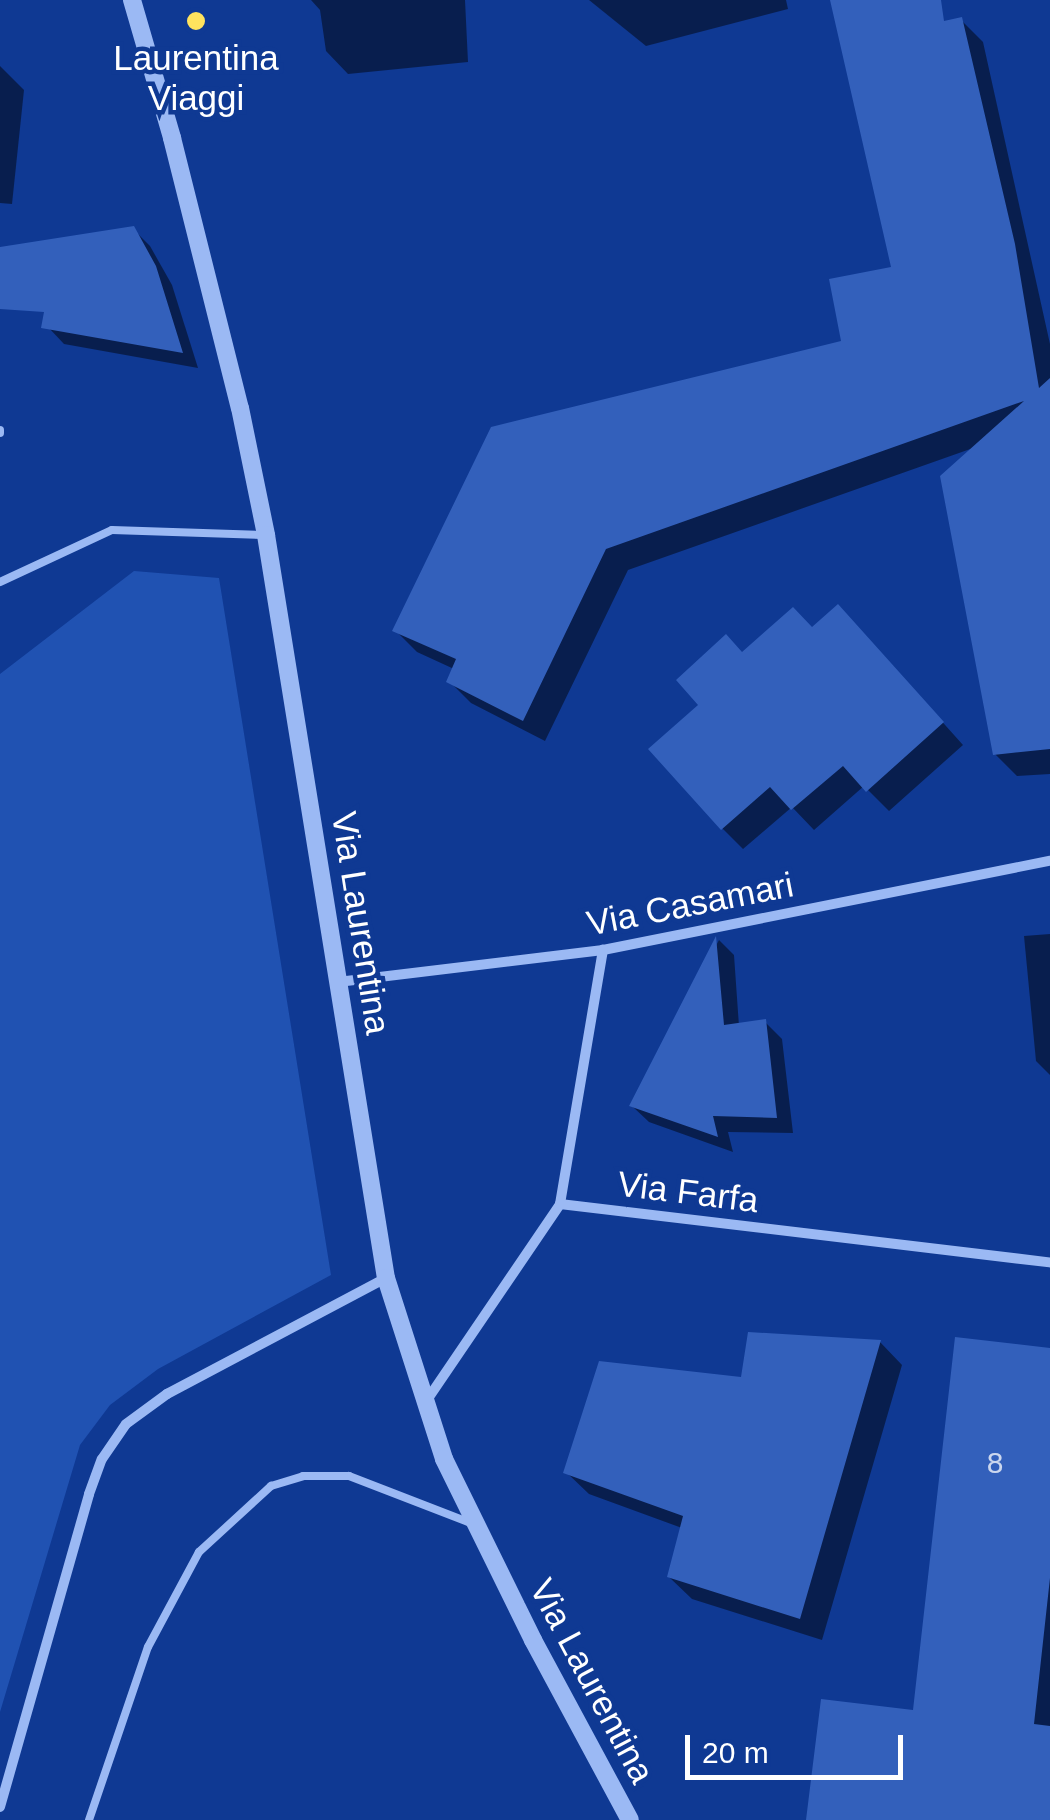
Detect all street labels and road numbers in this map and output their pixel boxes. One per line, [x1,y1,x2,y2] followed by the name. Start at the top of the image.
[323,809,399,1037] street label: Via Laurentina
[583,863,797,945] street label: Via Casamari
[615,1163,761,1221] street label: Via Farfa
[521,1572,663,1790] street label: Via Laurentina

